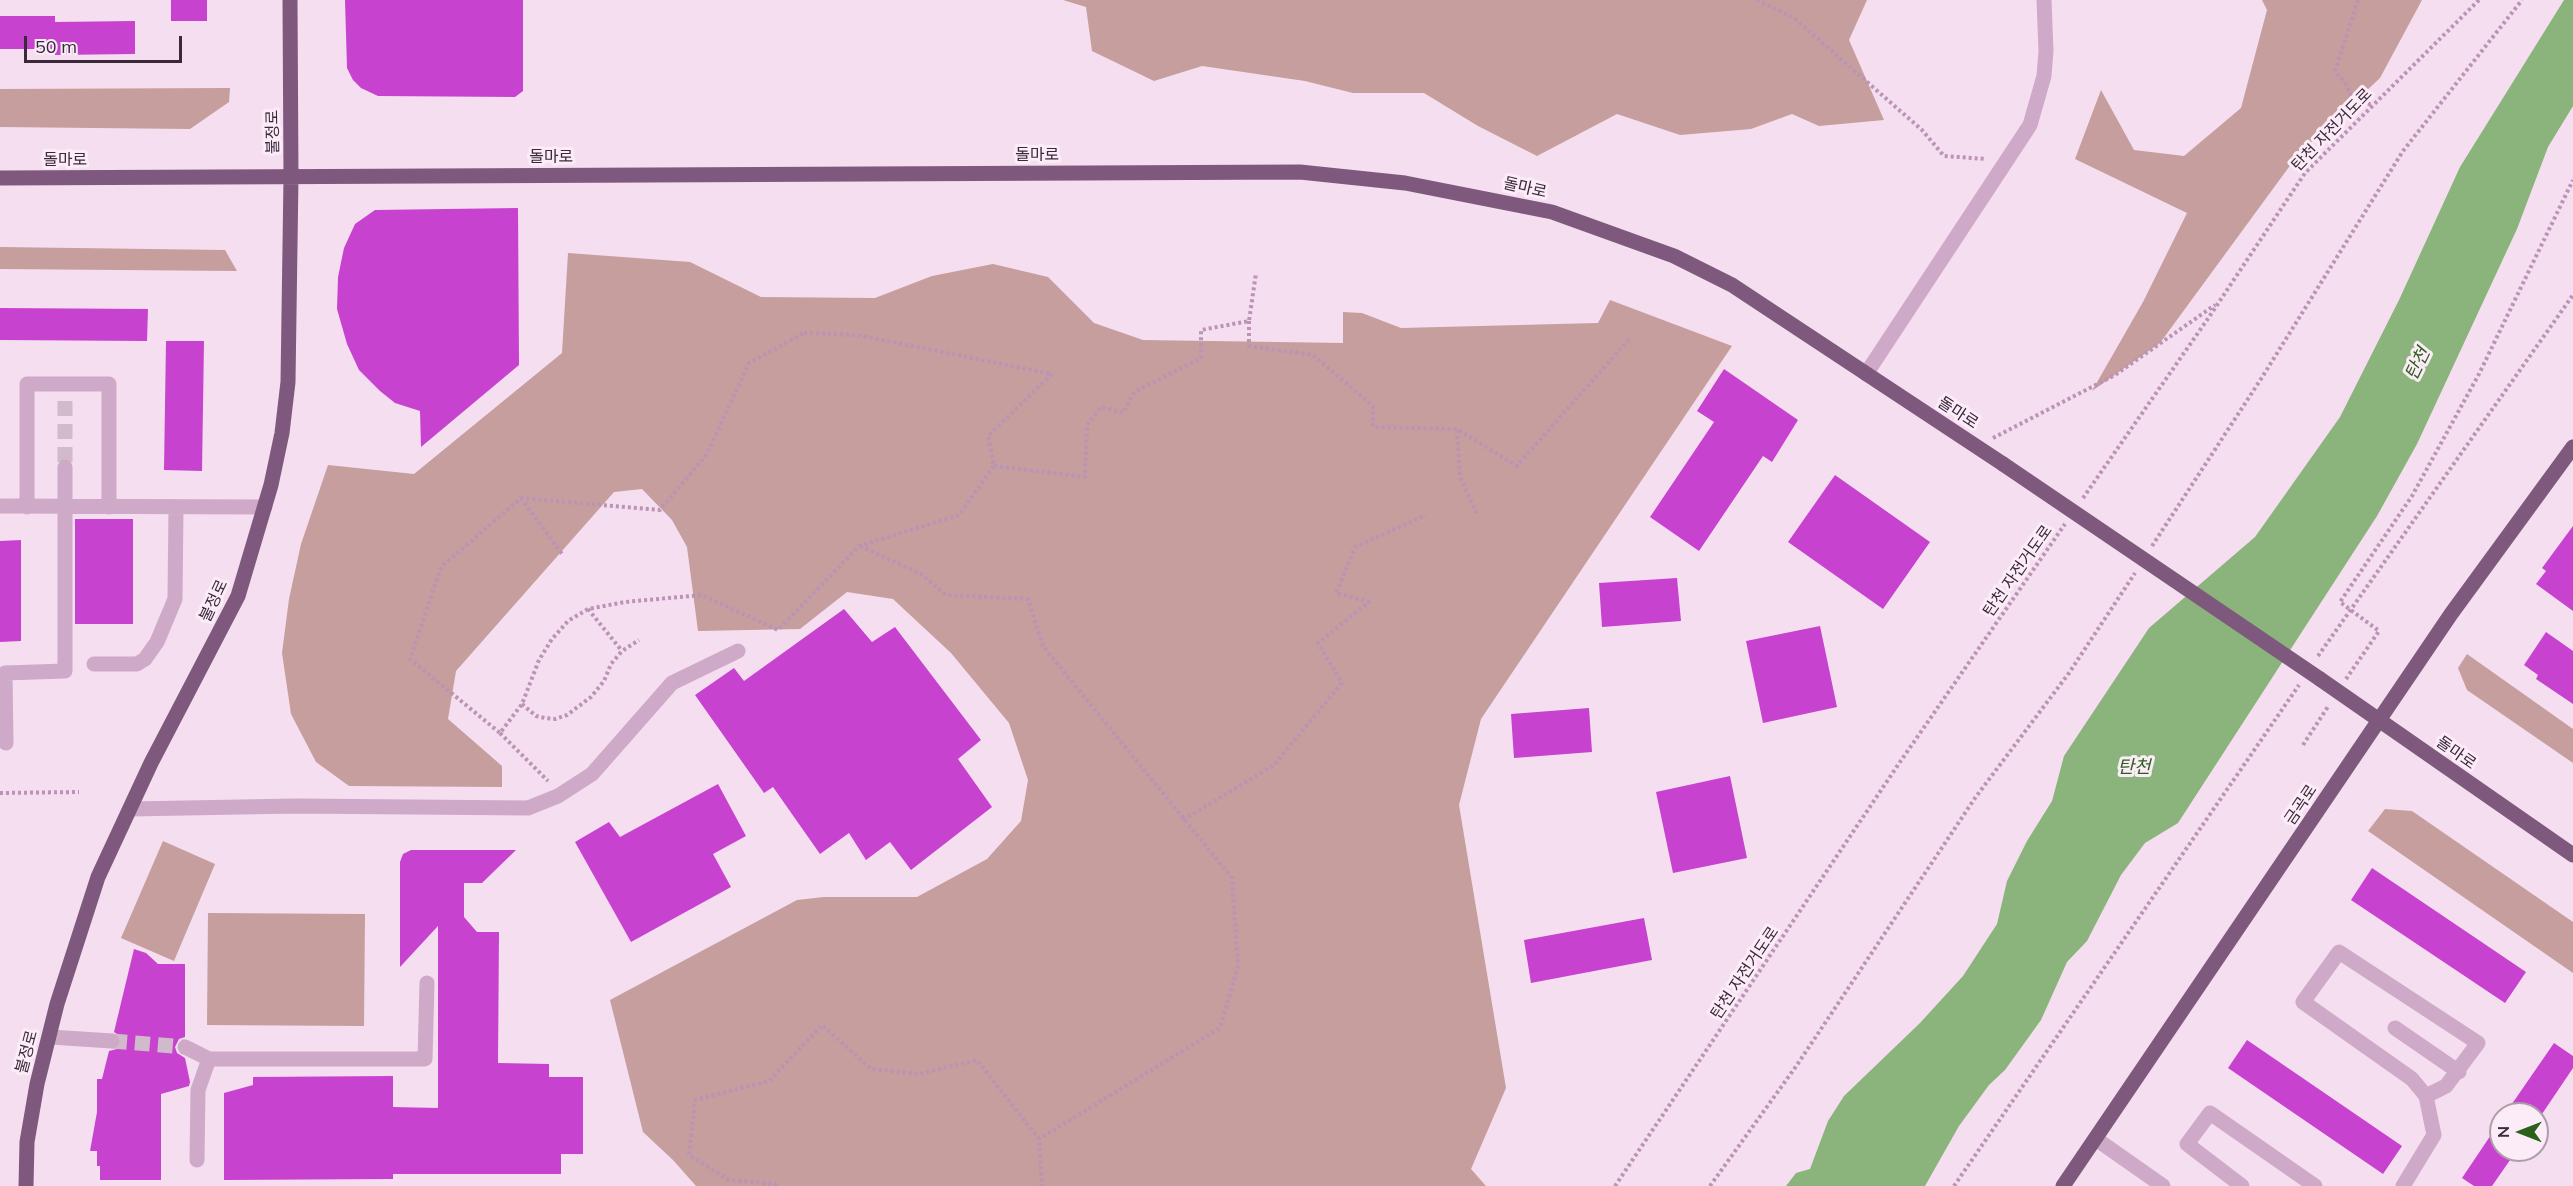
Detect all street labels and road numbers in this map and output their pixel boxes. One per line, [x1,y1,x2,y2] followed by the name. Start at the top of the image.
[2288,85,2376,175] street label: 탄천 자전거도로
[263,110,283,154] street label: 불정로
[1015,145,1059,165] street label: 돌마로
[529,147,573,167] street label: 돌마로
[43,150,87,170] street label: 돌마로
[1501,174,1549,202] street label: 돌마로
[1934,393,1982,433] street label: 돌마로
[1979,522,2057,620] street label: 탄천 자전거도로
[196,577,232,625] street label: 불정로
[2432,732,2480,774] street label: 돌마로
[2281,781,2321,829] street label: 금곡로
[1707,923,1783,1023] street label: 탄천 자전거도로
[12,1028,42,1076] street label: 불정로

